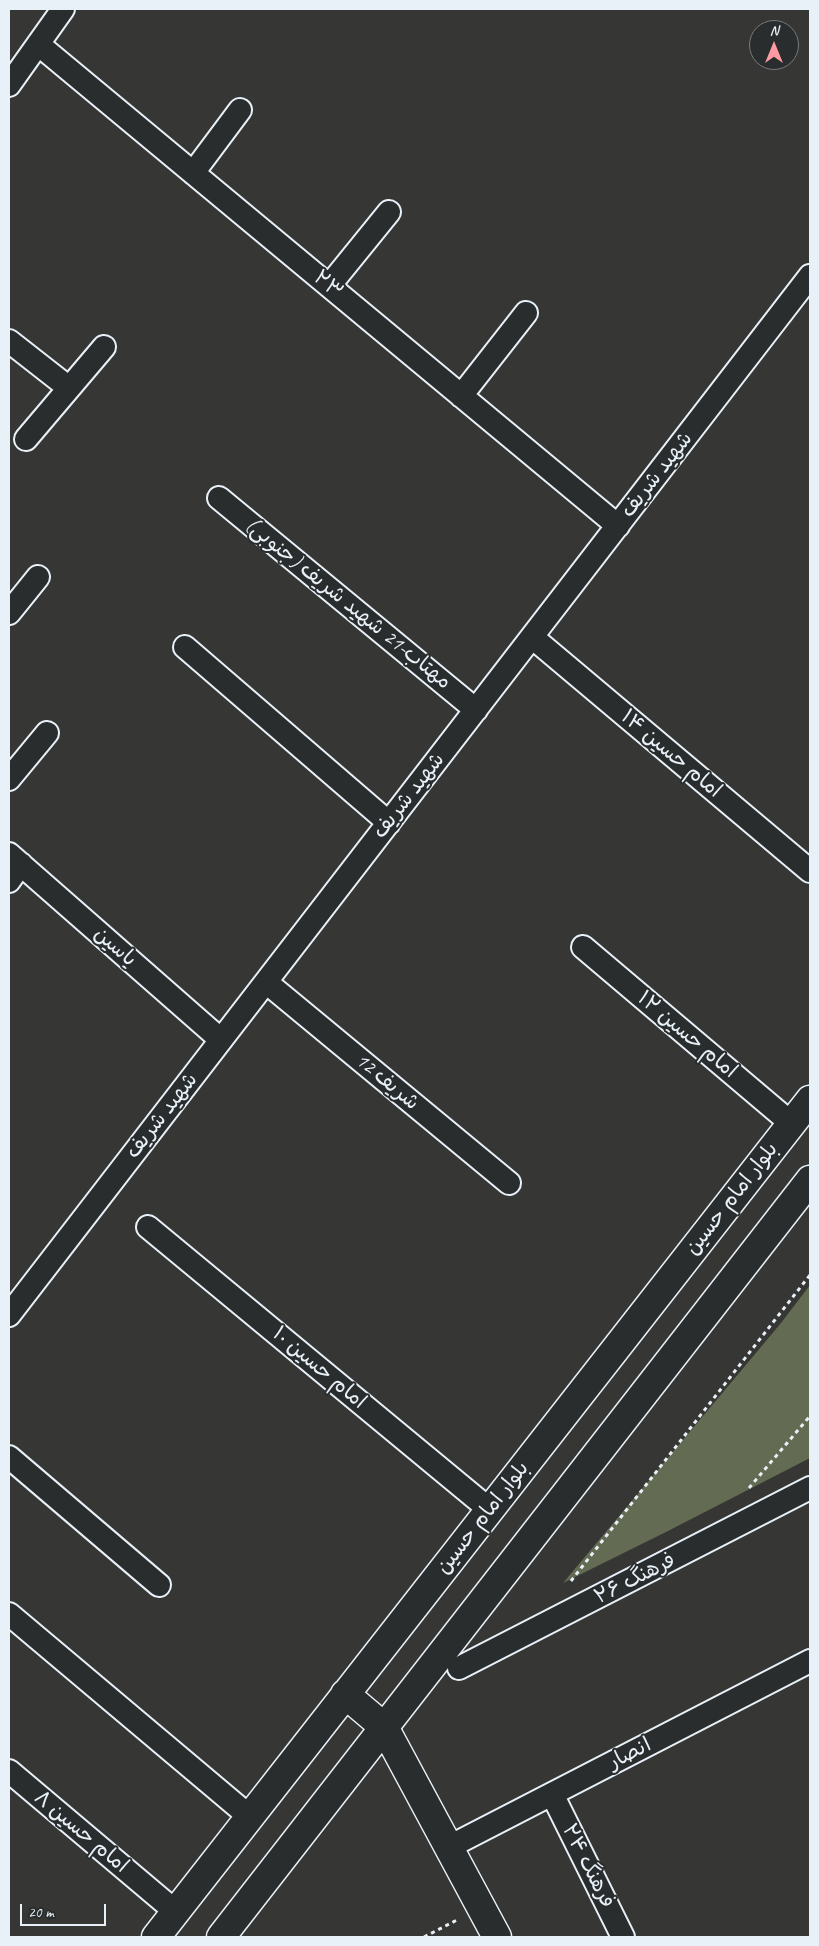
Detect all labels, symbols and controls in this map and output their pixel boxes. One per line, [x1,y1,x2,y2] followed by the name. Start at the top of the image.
[749,20,799,70] north arrow
[770,22,778,39] text: N
[308,265,348,305] street label: ۲۳
[616,427,698,523] street label: شهید شریف
[240,513,456,695] street label: مهتاب-21 شهید شریف (جنوبی)
[615,704,727,804] street label: امام حسین ۱۴
[368,748,450,844] street label: شهید شریف
[88,922,142,972] street label: یاسین
[632,986,742,1084] street label: امام حسین ۱۲
[350,1048,424,1116] street label: شریف 12
[121,1068,203,1164] street label: شهید شریف
[680,1138,784,1260] street label: بلوار امام حسین
[267,1321,371,1415] street label: امام حسین ۱۰
[431,1457,535,1579] street label: بلوار امام حسین
[590,1548,680,1610] street label: فرهنگ ۲۶
[604,1733,656,1775] street label: انصار
[29,1785,133,1879] street label: امام حسین ۸
[556,1820,620,1912] street label: فرهنگ ۲۴
[22,1894,109,1926] scale bar
[28,1903,54,1922] text: 20 m

